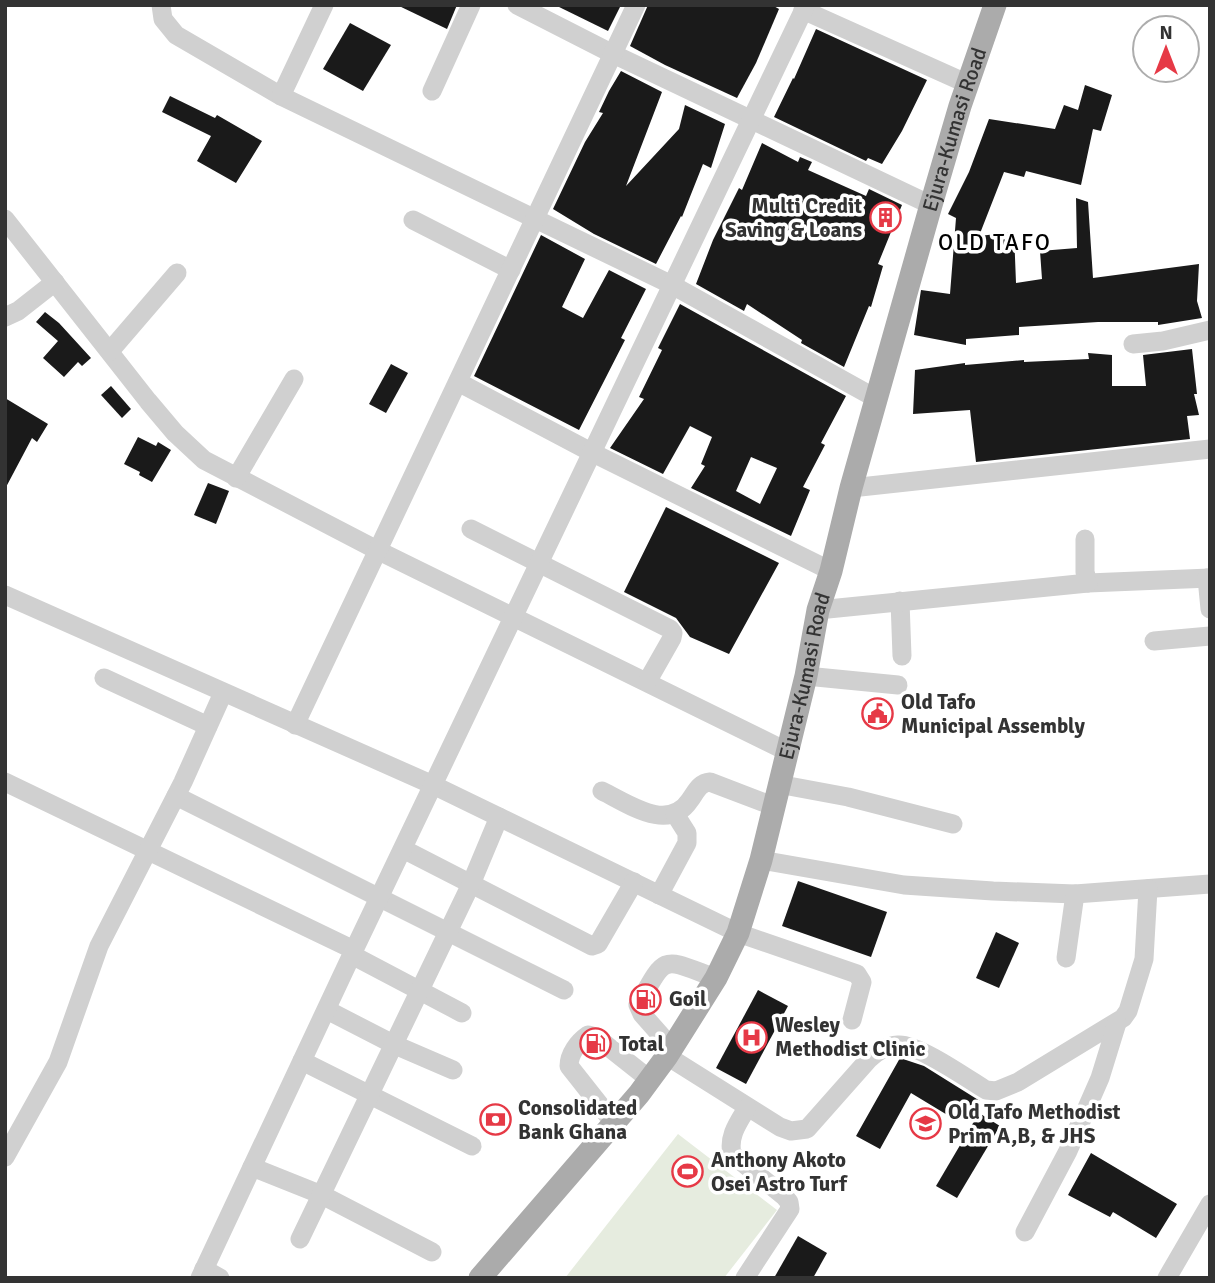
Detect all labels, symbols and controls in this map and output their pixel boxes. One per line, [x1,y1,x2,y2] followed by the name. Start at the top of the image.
[1131,14,1201,84] north arrow
[1159,21,1173,45] text: N
[917,44,992,215] street label: Ejura-Kumasi Road
[725,193,862,243] place label: Multi Credit Saving & Loans
[868,201,902,235] building icon: Multi Credit Saving & Loans
[938,228,1052,257] district label: OLD TAFO
[773,589,836,762] street label: Ejura-Kumasi Road
[901,689,1085,739] place label: Old Tafo Municipal Assembly
[861,697,895,731] public building icon: Old Tafo Municipal Assembly
[629,982,663,1016] fuel station icon: Goil
[669,986,707,1012] place label: Goil
[775,1012,926,1062] place label: Wesley Methodist Clinic
[735,1020,769,1054] hospital icon: Wesley Methodist Clinic
[579,1027,613,1061] fuel station icon: Total
[619,1031,664,1057] place label: Total
[518,1095,637,1145] place label: Consolidated Bank Ghana
[948,1099,1120,1149] place label: Old Tafo Methodist Prim A,B, & JHS
[478,1103,512,1137] bank icon: Consolidated Bank Ghana
[908,1107,942,1141] school or university icon: Old Tafo Methodist Prim A,B, & JHS
[711,1147,848,1197] place label: Anthony Akoto Osei Astro Turf
[671,1155,705,1189] sports icon: Anthony Akoto Osei Astro Turf

